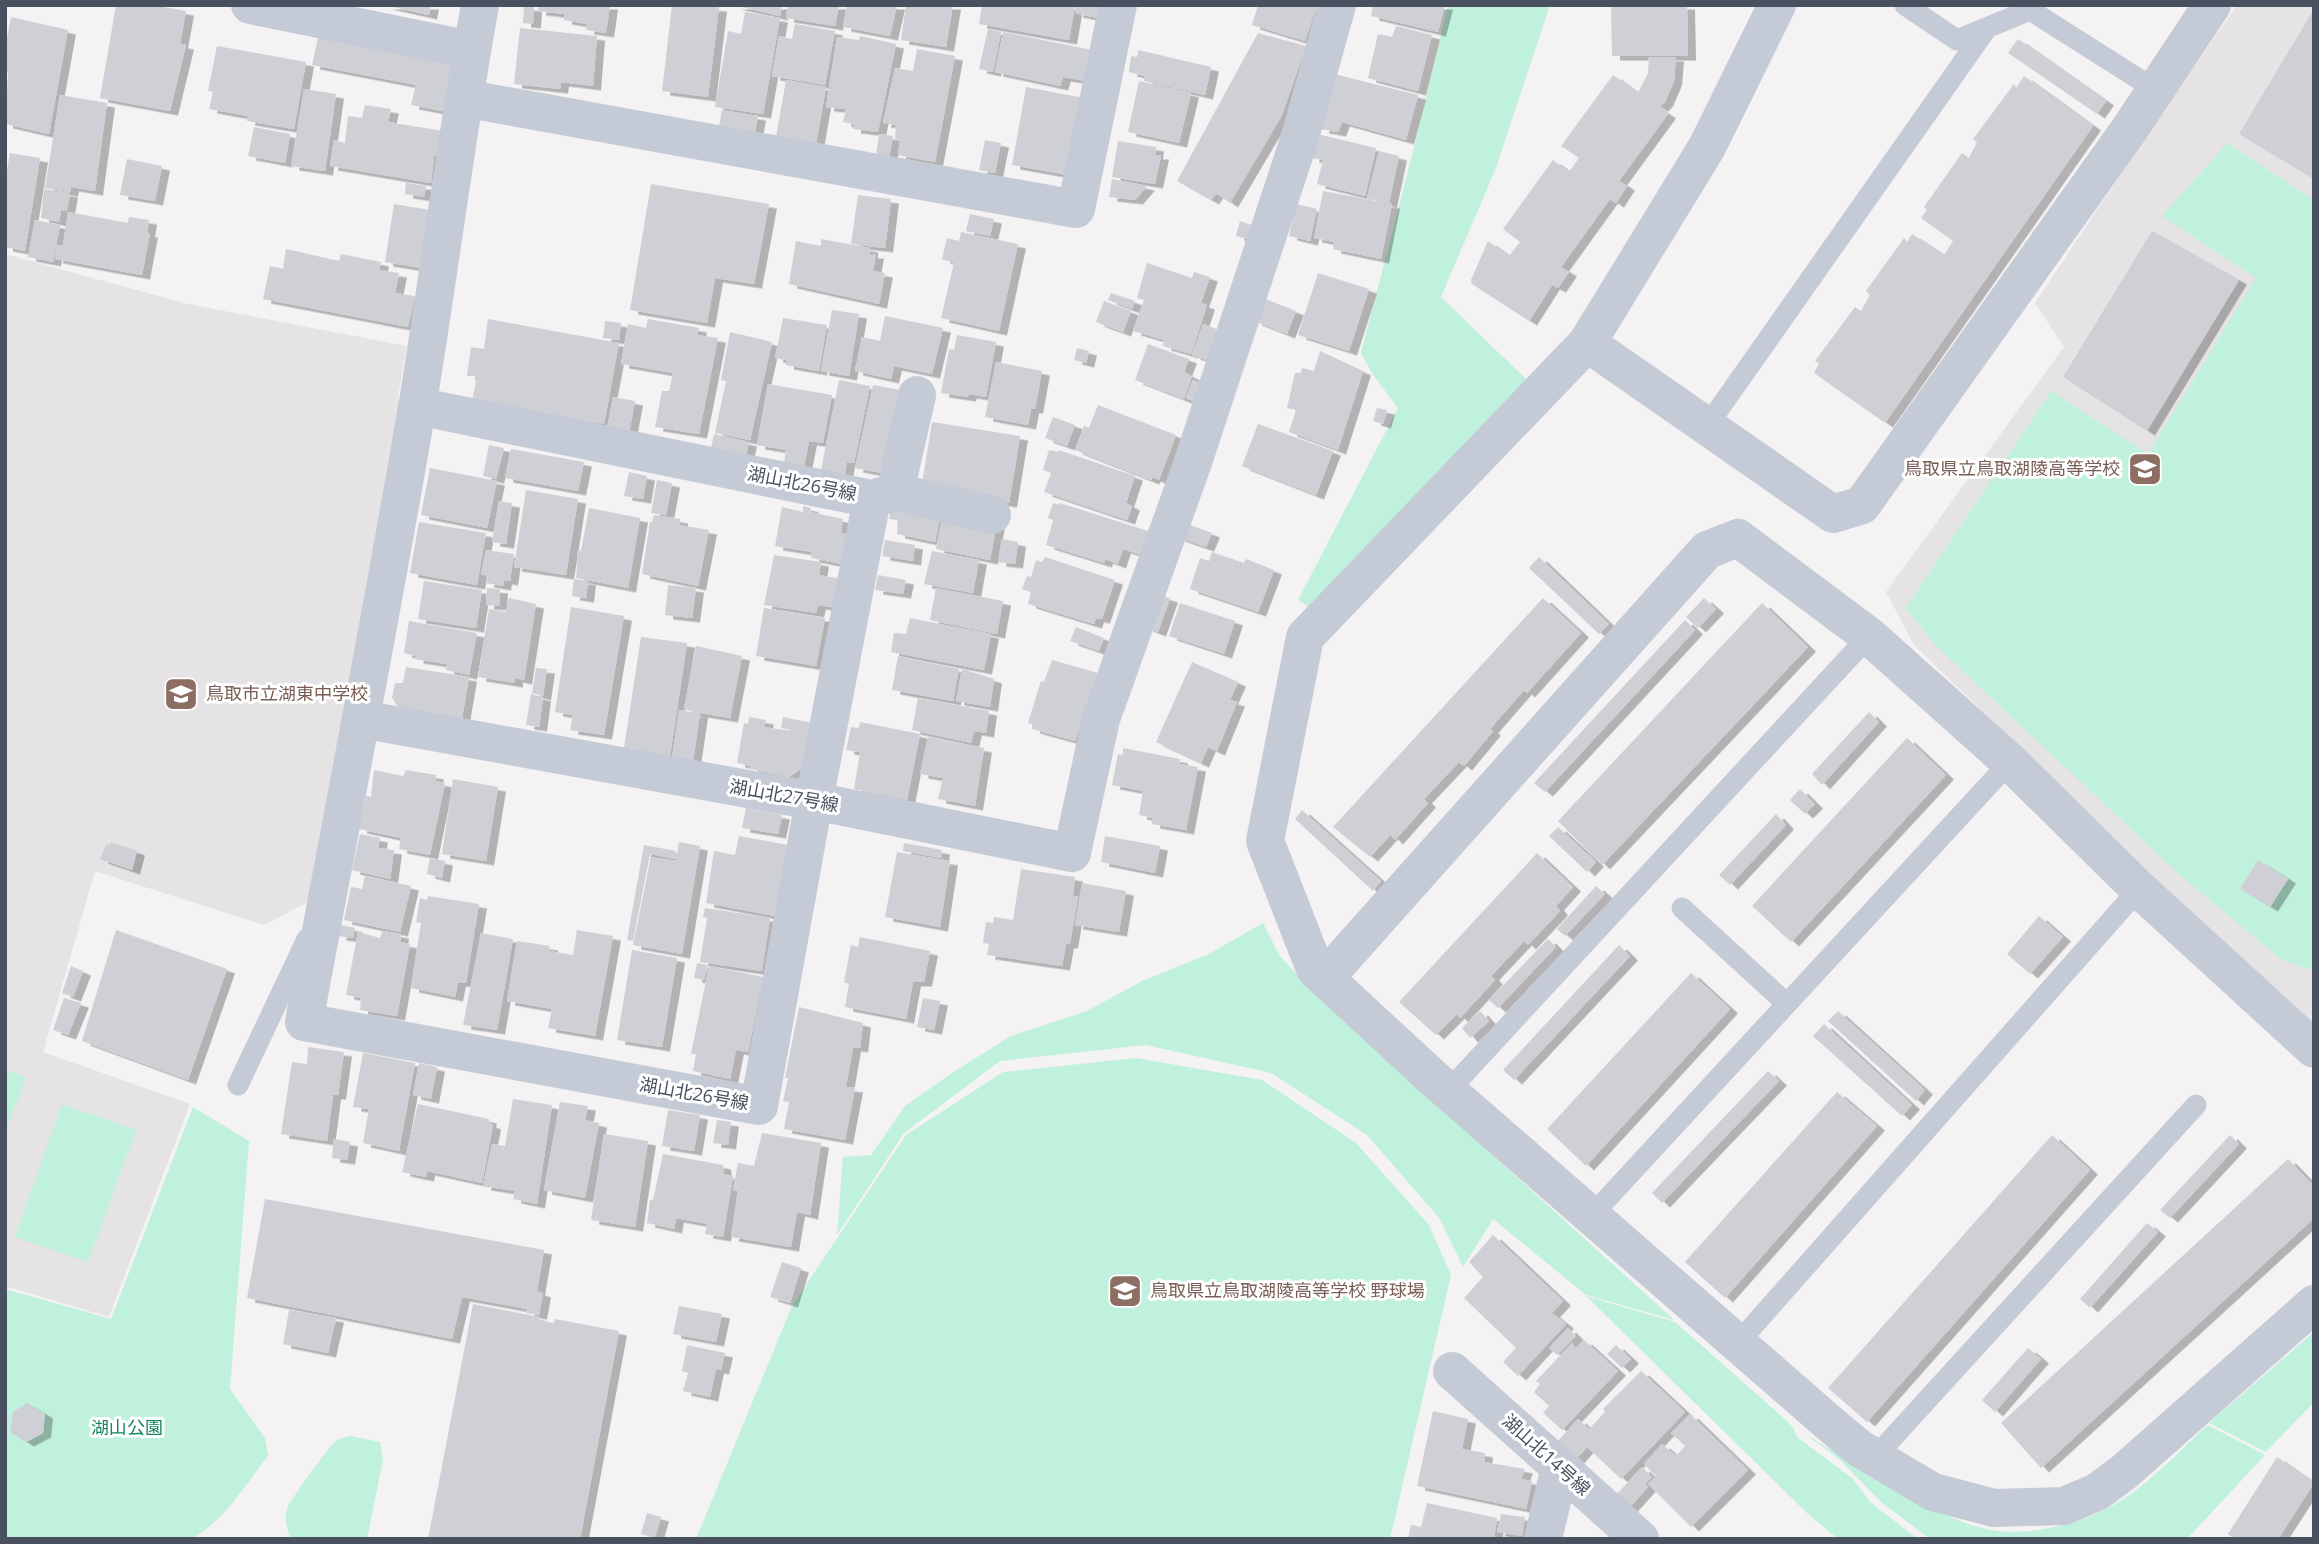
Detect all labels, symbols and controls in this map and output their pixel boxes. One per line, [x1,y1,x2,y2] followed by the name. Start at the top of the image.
[2126,450,2164,488] school or university icon: 鳥取県立鳥取湖陵高等学校
[1904,456,2120,480] place label: 鳥取県立鳥取湖陵高等学校
[746,461,859,505] street label: 湖山北26号線
[162,675,200,713] school or university icon: 鳥取市立湖東中学校
[206,681,368,705] place label: 鳥取市立湖東中学校
[728,774,841,816] street label: 湖山北27号線
[638,1072,751,1114] street label: 湖山北26号線
[1106,1272,1144,1310] school or university icon: 鳥取県立鳥取湖陵高等学校 野球場
[1150,1278,1425,1302] place label: 鳥取県立鳥取湖陵高等学校 野球場
[1498,1408,1596,1500] street label: 湖山北14号線
[91,1415,163,1439] park label: 湖山公園

